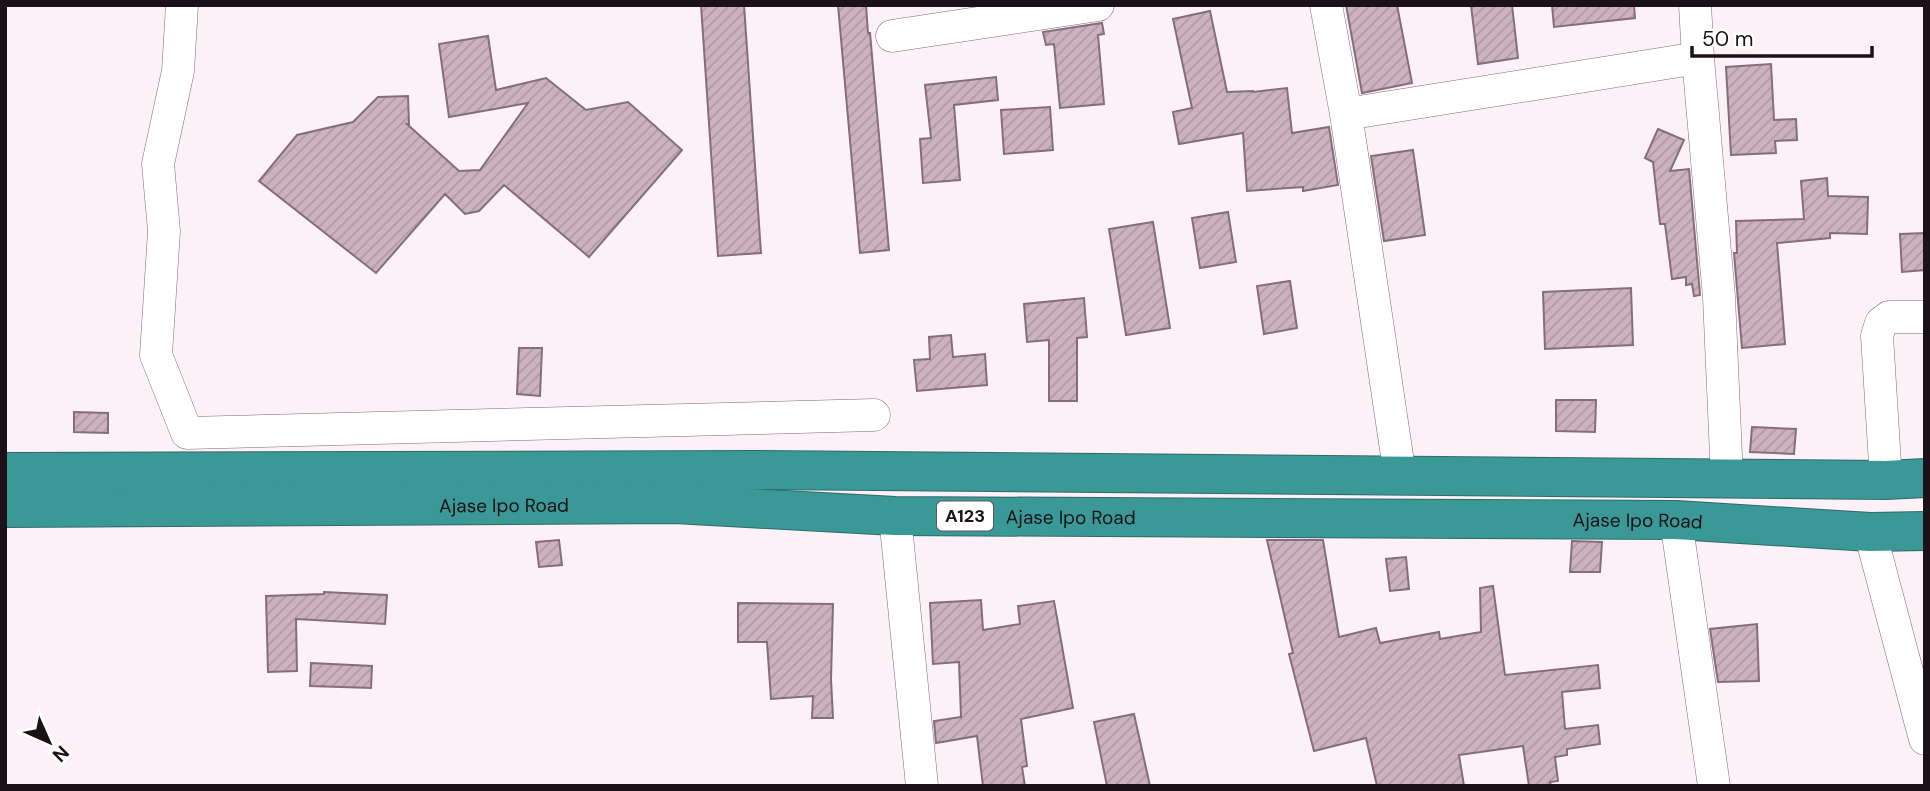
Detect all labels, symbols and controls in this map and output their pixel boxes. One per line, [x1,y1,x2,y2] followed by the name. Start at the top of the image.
[1692,14,1872,58] scale bar
[1702,25,1753,53] text: 50 m
[439,493,569,518] street label: Ajase Ipo Road
[937,502,993,530] road number: A123
[1006,505,1136,530] street label: Ajase Ipo Road
[1573,507,1703,535] street label: Ajase Ipo Road
[14,707,84,777] north arrow
[47,740,74,767] text: N

